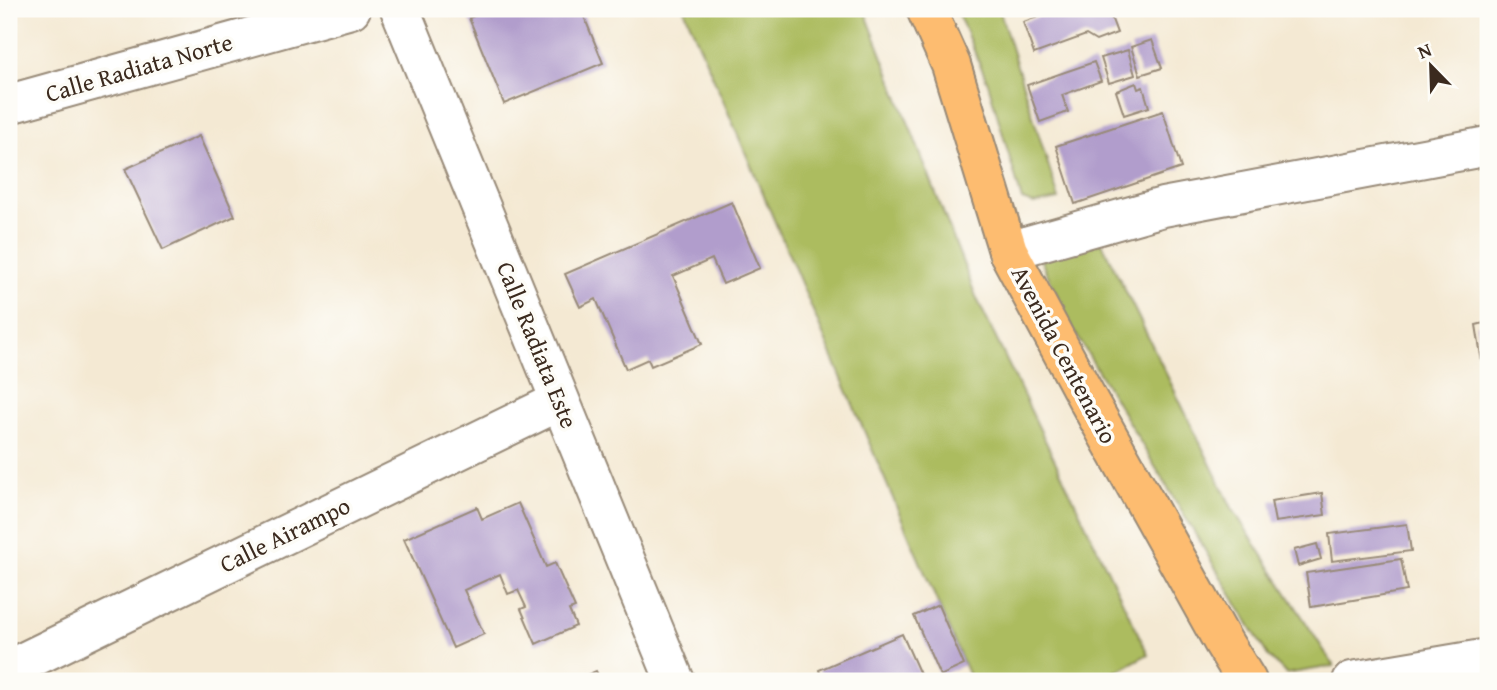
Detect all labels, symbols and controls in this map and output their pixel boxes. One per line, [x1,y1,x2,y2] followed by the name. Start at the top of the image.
[41,24,237,111] street label: Calle Radiata Norte
[1396,32,1466,102] north arrow
[1413,35,1436,66] text: N
[488,256,587,433] street label: Calle Radiata Este
[1003,260,1126,450] street label: Avenida Centenario
[214,488,356,581] street label: Calle Airampo

